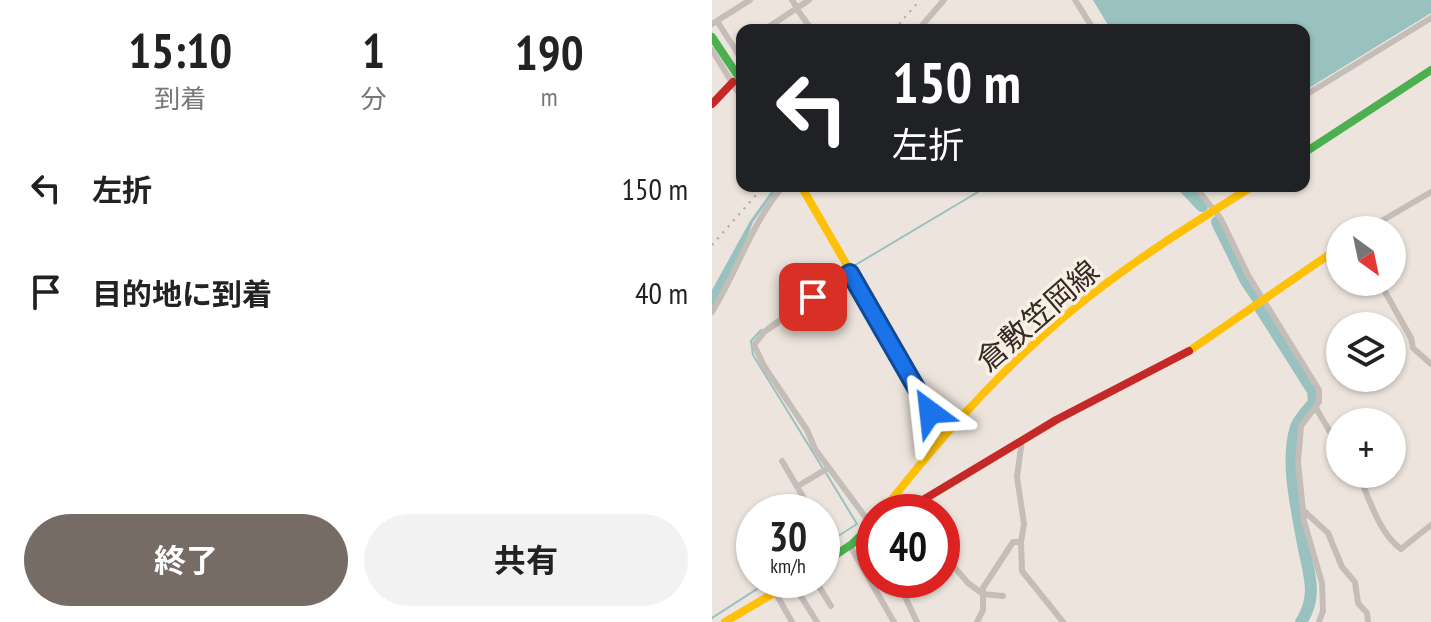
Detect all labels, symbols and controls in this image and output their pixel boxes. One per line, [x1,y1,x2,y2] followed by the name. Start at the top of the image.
[128,19,232,81] text: 15:10
[362,19,385,81] text: 1
[515,21,584,83] text: 190
[892,46,1021,118] text: 150 m
[760,56,864,160] icon: left
[541,80,558,113] text: m
[154,82,206,115] text: 到着
[360,82,387,115] text: 分
[892,121,964,168] text: 左折
[24,166,68,210] icon: left
[622,169,688,208] text: 150 m
[92,170,152,209] text: 左折
[1326,216,1406,296] north arrow
[1326,216,1406,488] map controls
[968,251,1106,379] street label: 倉敷笠岡線
[779,263,847,331] pin
[24,270,68,314] icon: arrive
[635,273,688,312] text: 40 m
[92,274,272,313] text: 目的地に到着
[791,275,835,319] icon: arrive
[1326,312,1406,392] button: layers
[888,370,972,454] position arrow
[1326,408,1406,488] button: +
[856,494,960,598] speed limit sign: 40
[769,510,807,562] text: 30
[24,514,348,606] button: 終了
[364,514,688,606] button: 共有
[770,553,806,579] text: km/h

